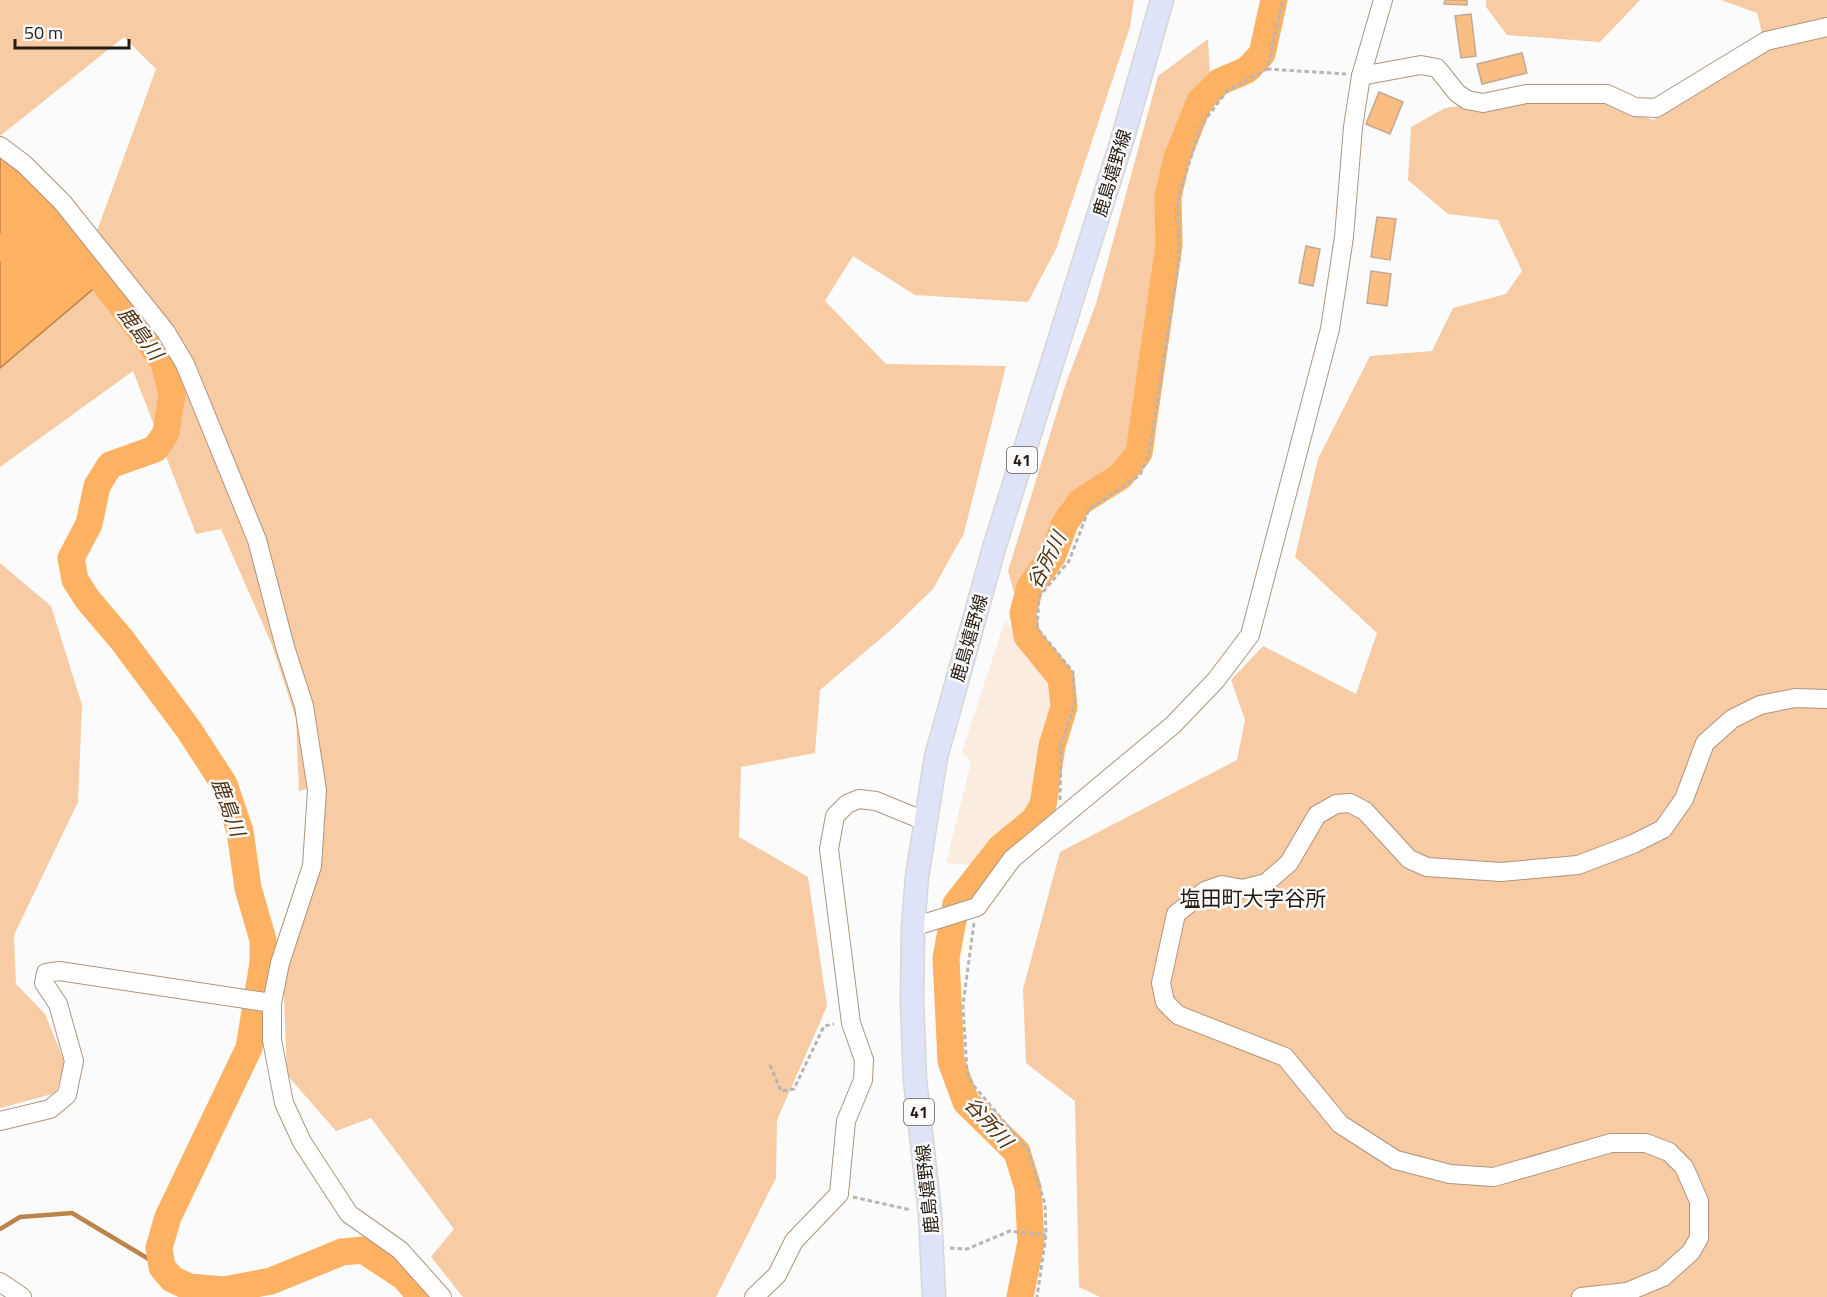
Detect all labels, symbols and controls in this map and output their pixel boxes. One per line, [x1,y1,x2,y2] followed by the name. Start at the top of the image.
[15,12,129,50] scale bar
[24,19,63,46] text: 50 m
[1086,126,1138,220] street label: 鹿島嬉野線
[111,300,172,368] water label: 鹿島川
[1007,447,1037,473] road number: 41
[1019,524,1074,594] water label: 谷所川
[944,591,994,685] street label: 鹿島嬉野線
[204,774,255,842] water label: 鹿島川
[1180,882,1327,914] district label: 塩田町大字谷所
[957,1089,1022,1156] water label: 谷所川
[904,1099,934,1125] road number: 41
[909,1143,945,1235] street label: 鹿島嬉野線

